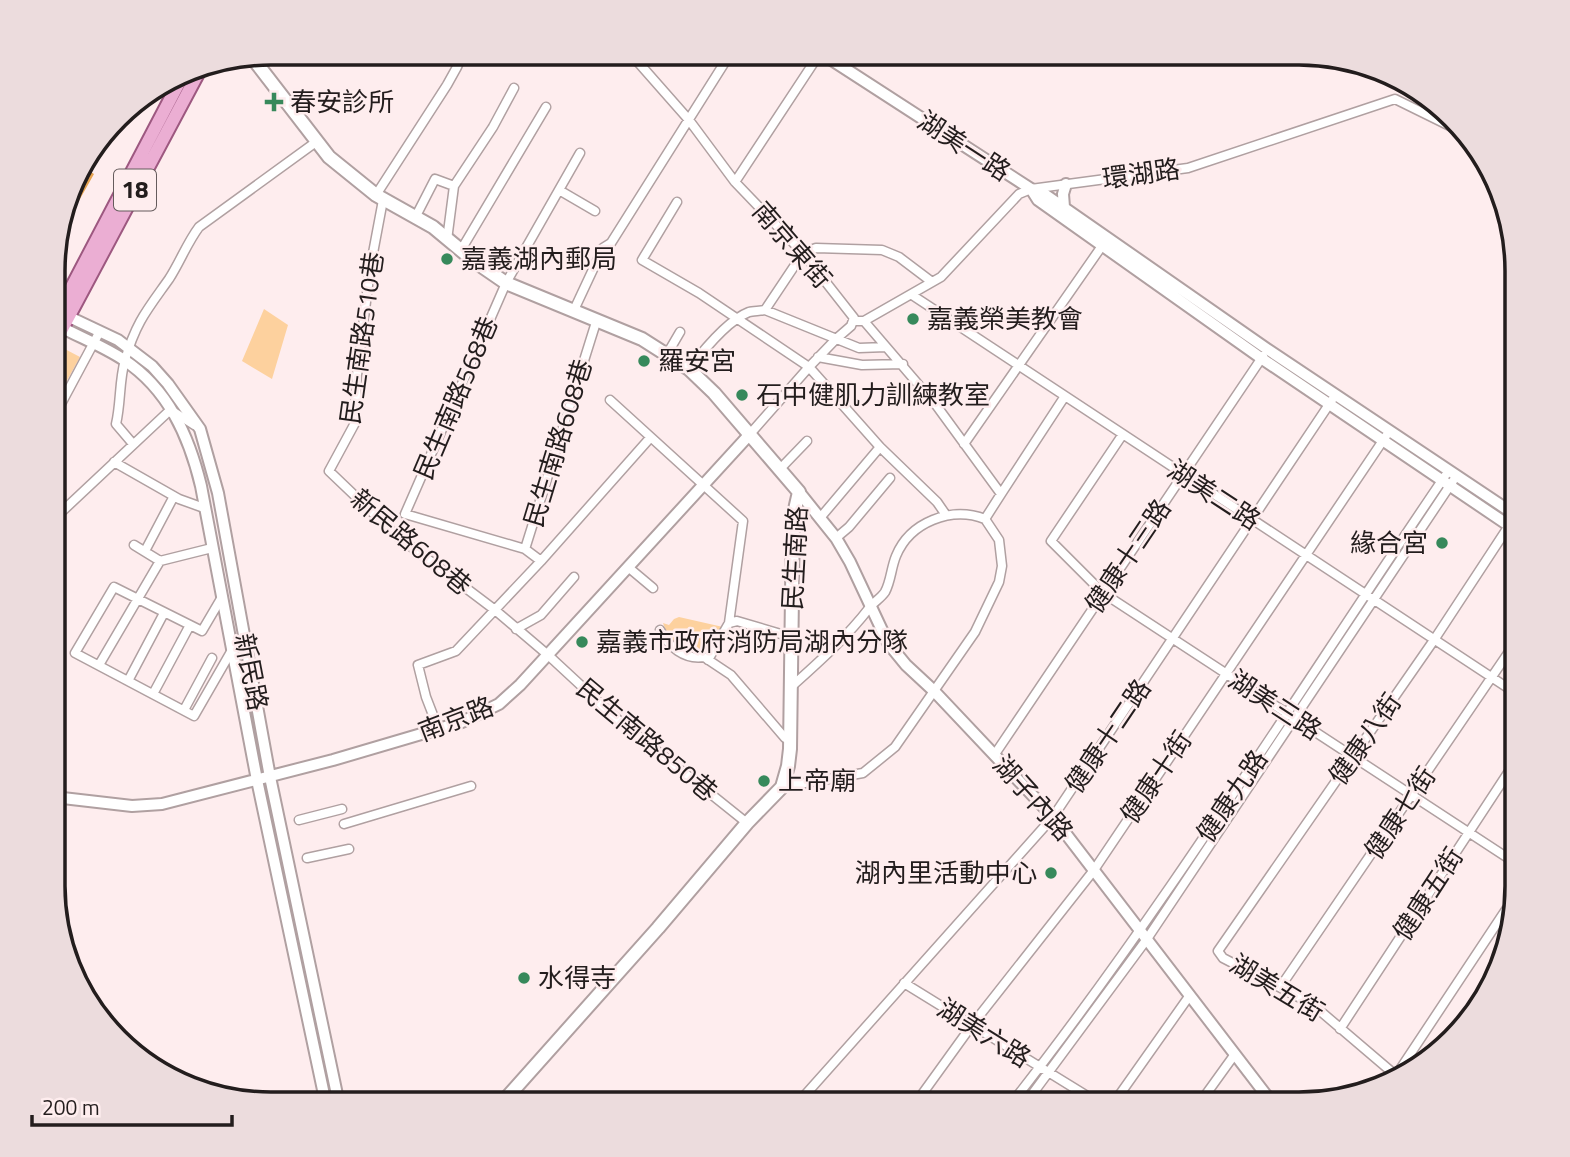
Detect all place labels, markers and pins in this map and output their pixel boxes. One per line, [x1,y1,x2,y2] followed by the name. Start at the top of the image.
[290,82,394,121] place label: 春安診所
[264,92,284,112] marker: 春安診所
[461,239,617,278] place label: 嘉義湖內郵局
[439,251,455,267] marker: 嘉義湖內郵局
[927,299,1083,338] place label: 嘉義榮美教會
[905,311,921,327] marker: 嘉義榮美教會
[658,341,736,380] place label: 羅安宮
[636,353,652,369] marker: 羅安宮
[756,375,990,414] place label: 石中健肌力訓練教室
[734,387,750,403] marker: 石中健肌力訓練教室
[1350,523,1428,562] place label: 緣合宮
[1434,535,1450,551] marker: 緣合宮
[596,622,908,661] place label: 嘉義市政府消防局湖內分隊
[574,634,590,650] marker: 嘉義市政府消防局湖內分隊
[778,761,856,800] place label: 上帝廟
[756,773,772,789] marker: 上帝廟
[855,853,1037,892] place label: 湖內里活動中心
[1043,865,1059,881] marker: 湖內里活動中心
[538,958,616,997] place label: 水得寺
[516,970,532,986] marker: 水得寺

